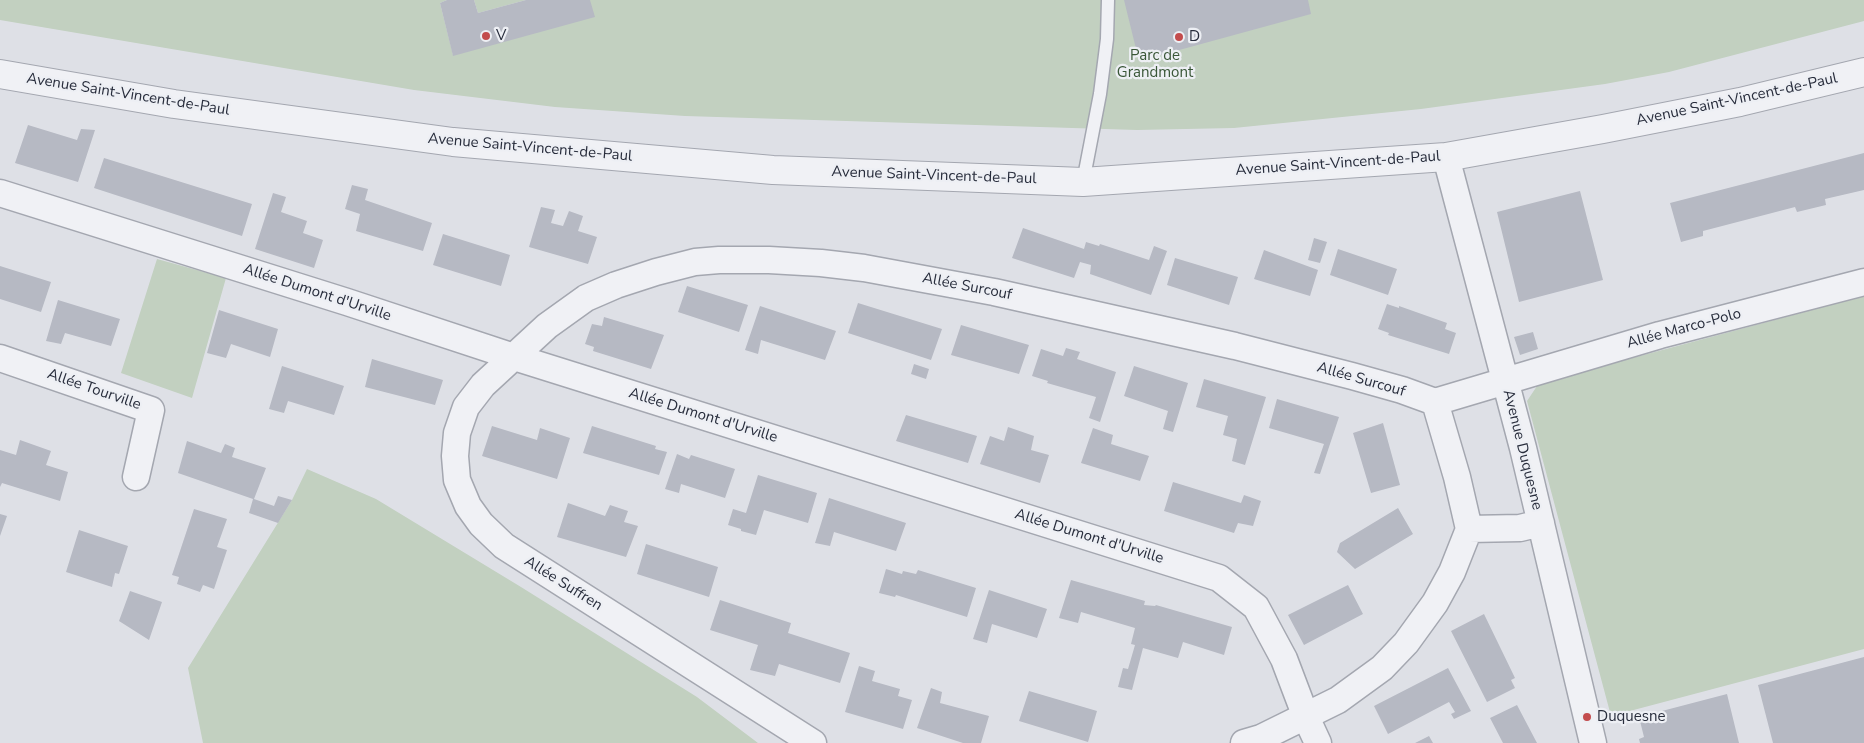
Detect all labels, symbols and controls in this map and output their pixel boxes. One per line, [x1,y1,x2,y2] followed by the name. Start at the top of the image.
[496,27,506,45] place label: V
[1189,28,1200,46] place label: D
[480,30,492,42] marker: V
[1173,31,1185,43] marker: D
[1117,47,1193,82] park label: Parc de Grandmont
[25,70,231,120] street label: Avenue Saint-Vincent-de-Paul
[1635,70,1839,130] street label: Avenue Saint-Vincent-de-Paul
[427,130,633,166] street label: Avenue Saint-Vincent-de-Paul
[1235,148,1441,180] street label: Avenue Saint-Vincent-de-Paul
[831,163,1037,189] street label: Avenue Saint-Vincent-de-Paul
[241,261,393,325] street label: Allée Dumont d'Urville
[921,269,1013,305] street label: Allée Surcouf
[1625,305,1743,353] street label: Allée Marco-Polo
[1315,359,1407,401] street label: Allée Surcouf
[45,366,143,414] street label: Allée Tourville
[626,385,780,447] street label: Allée Dumont d'Urville
[1498,388,1546,512] street label: Avenue Duquesne
[1012,506,1166,568] street label: Allée Dumont d'Urville
[521,553,605,615] street label: Allée Suffren
[1597,708,1665,726] place label: Duquesne
[1581,711,1593,723] marker: Duquesne

